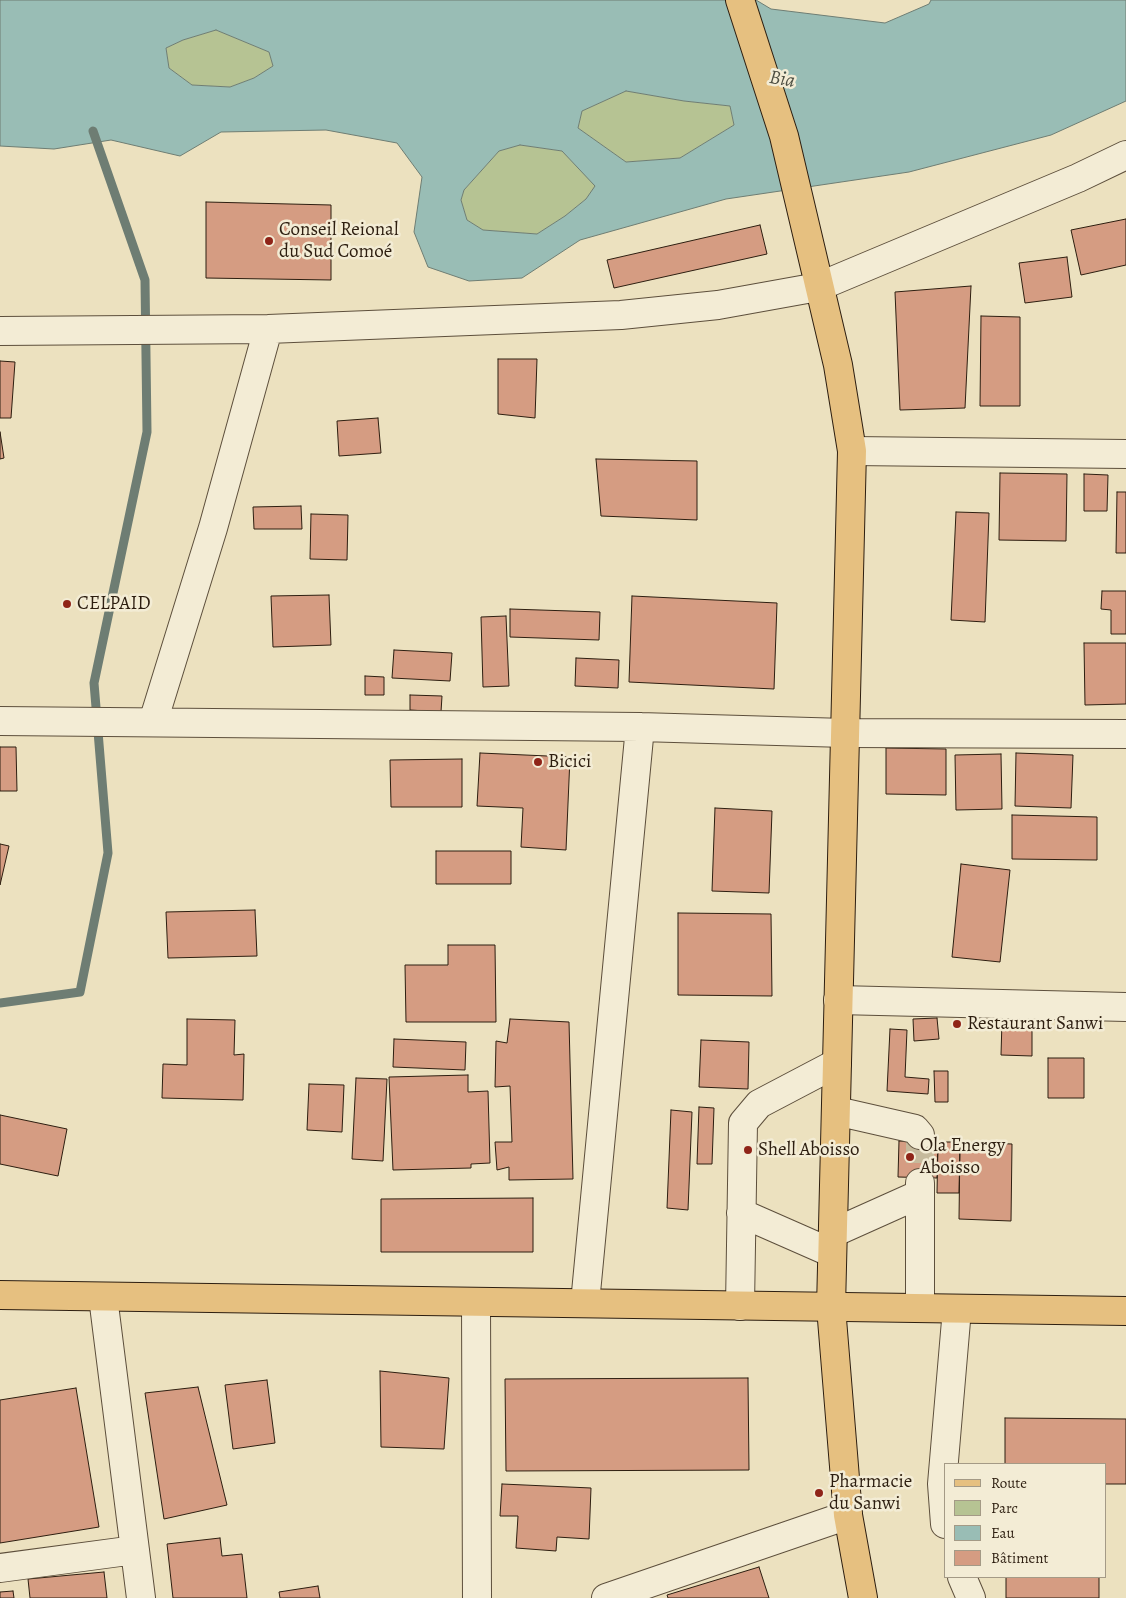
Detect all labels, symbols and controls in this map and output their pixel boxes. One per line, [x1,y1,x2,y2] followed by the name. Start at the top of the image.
[767,66,797,94] water label: Bia
[279,219,399,263] place label: Conseil Reional du Sud Comoé
[263,235,275,247] marker: Conseil Reional du Sud Comoé
[77,593,151,615] place label: CELPAID
[61,598,73,610] marker: CELPAID
[548,751,591,773] place label: Bicici
[532,756,544,768] marker: Bicici
[967,1013,1103,1035] place label: Restaurant Sanwi
[951,1018,963,1030] marker: Restaurant Sanwi
[920,1135,1005,1179] place label: Ola Energy Aboisso
[758,1139,859,1161] place label: Shell Aboisso
[742,1144,754,1156] marker: Shell Aboisso
[904,1151,916,1163] marker: Ola Energy Aboisso
[944,1463,1106,1578] legend
[829,1471,912,1515] place label: Pharmacie du Sanwi
[991,1473,1027,1493] text: Route
[813,1487,825,1499] marker: Pharmacie du Sanwi
[991,1498,1018,1518] text: Parc
[991,1523,1015,1543] text: Eau
[991,1548,1049,1568] text: Bâtiment

